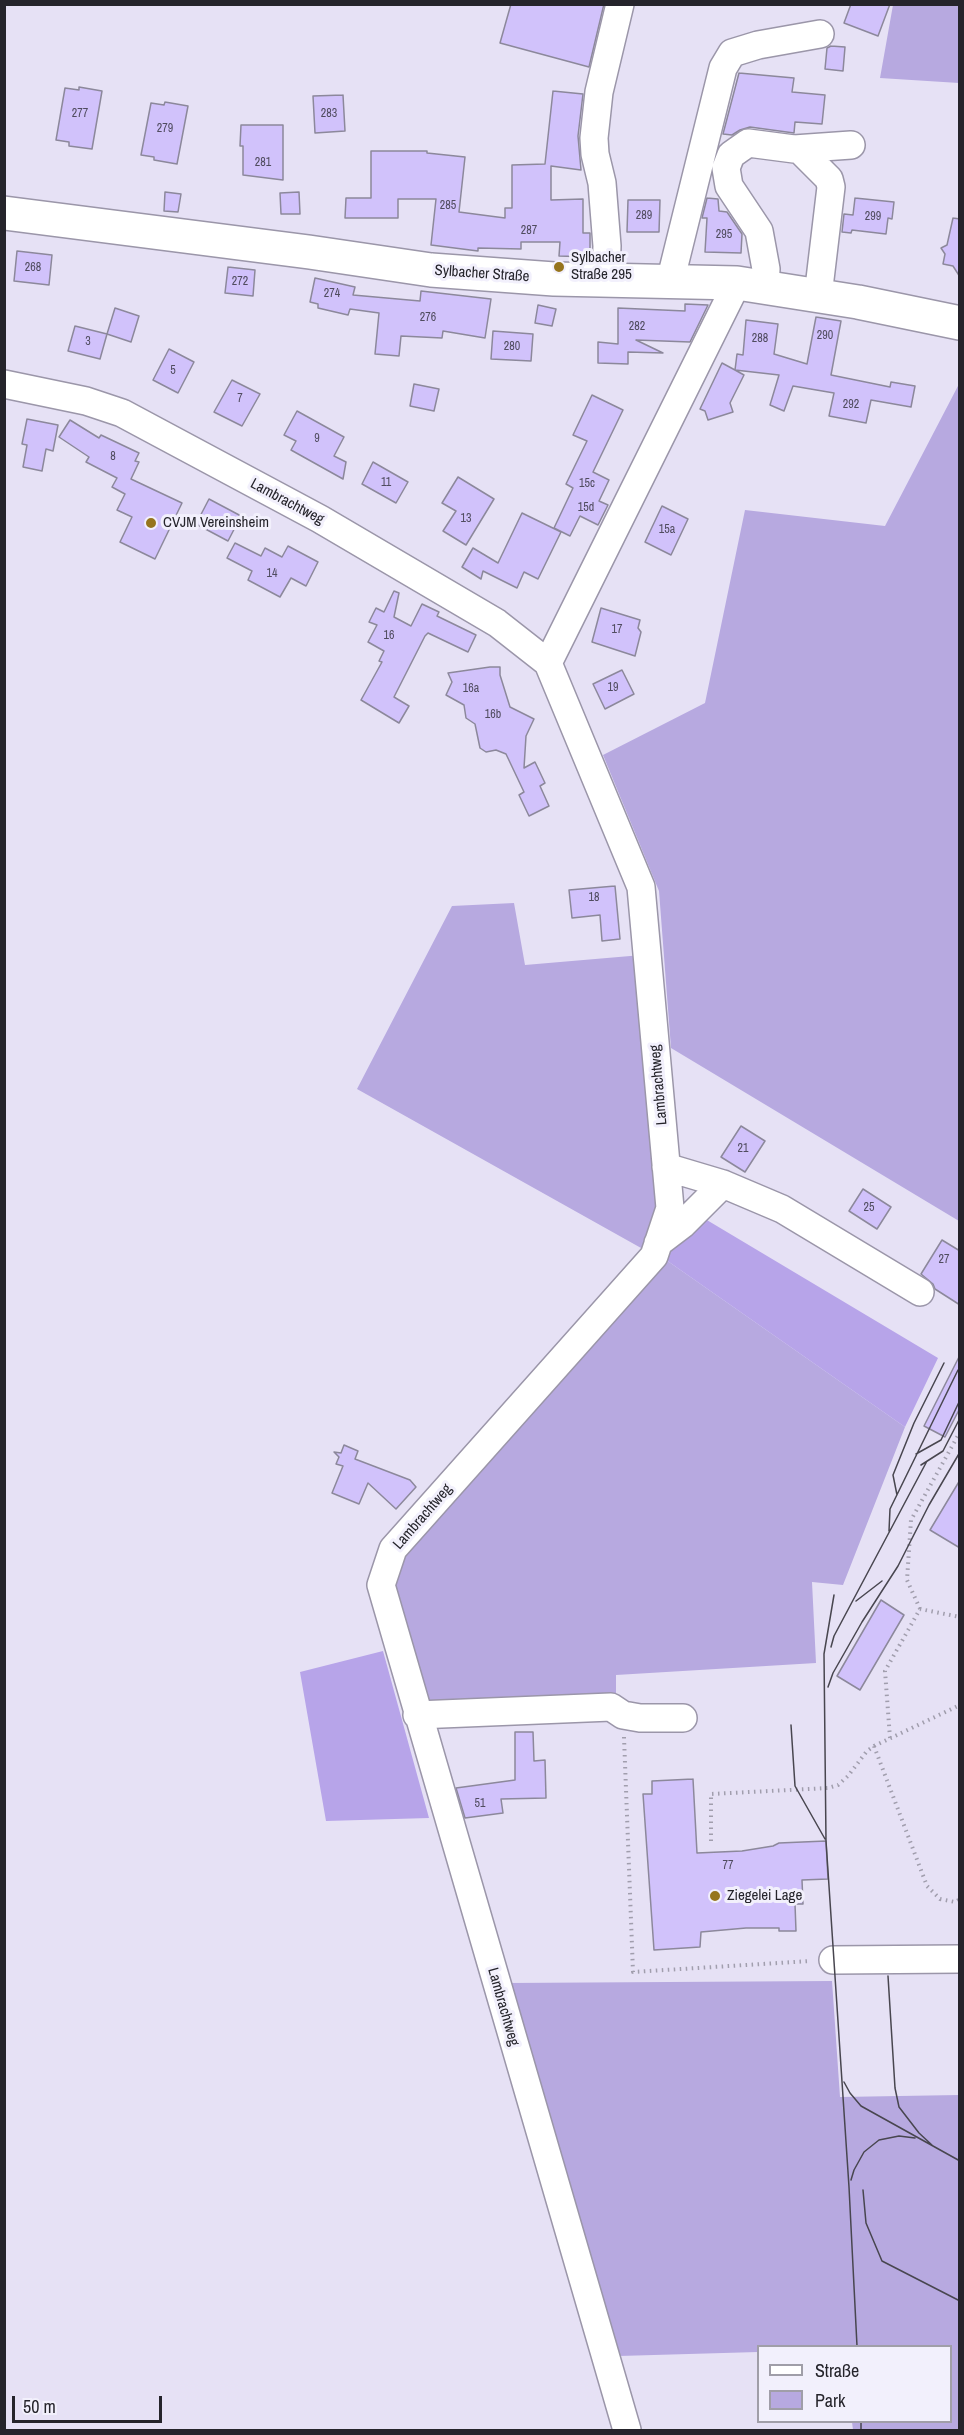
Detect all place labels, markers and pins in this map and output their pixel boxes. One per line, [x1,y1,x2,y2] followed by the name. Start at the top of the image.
[571,249,632,284] place label: Sylbacher Straße 295
[552,260,566,274] marker: Sylbacher Straße 295
[163,514,269,532] place label: CVJM Vereinsheim
[144,516,158,530] marker: CVJM Vereinsheim
[727,1887,802,1905] place label: Ziegelei Lage
[708,1889,722,1903] marker: Ziegelei Lage

